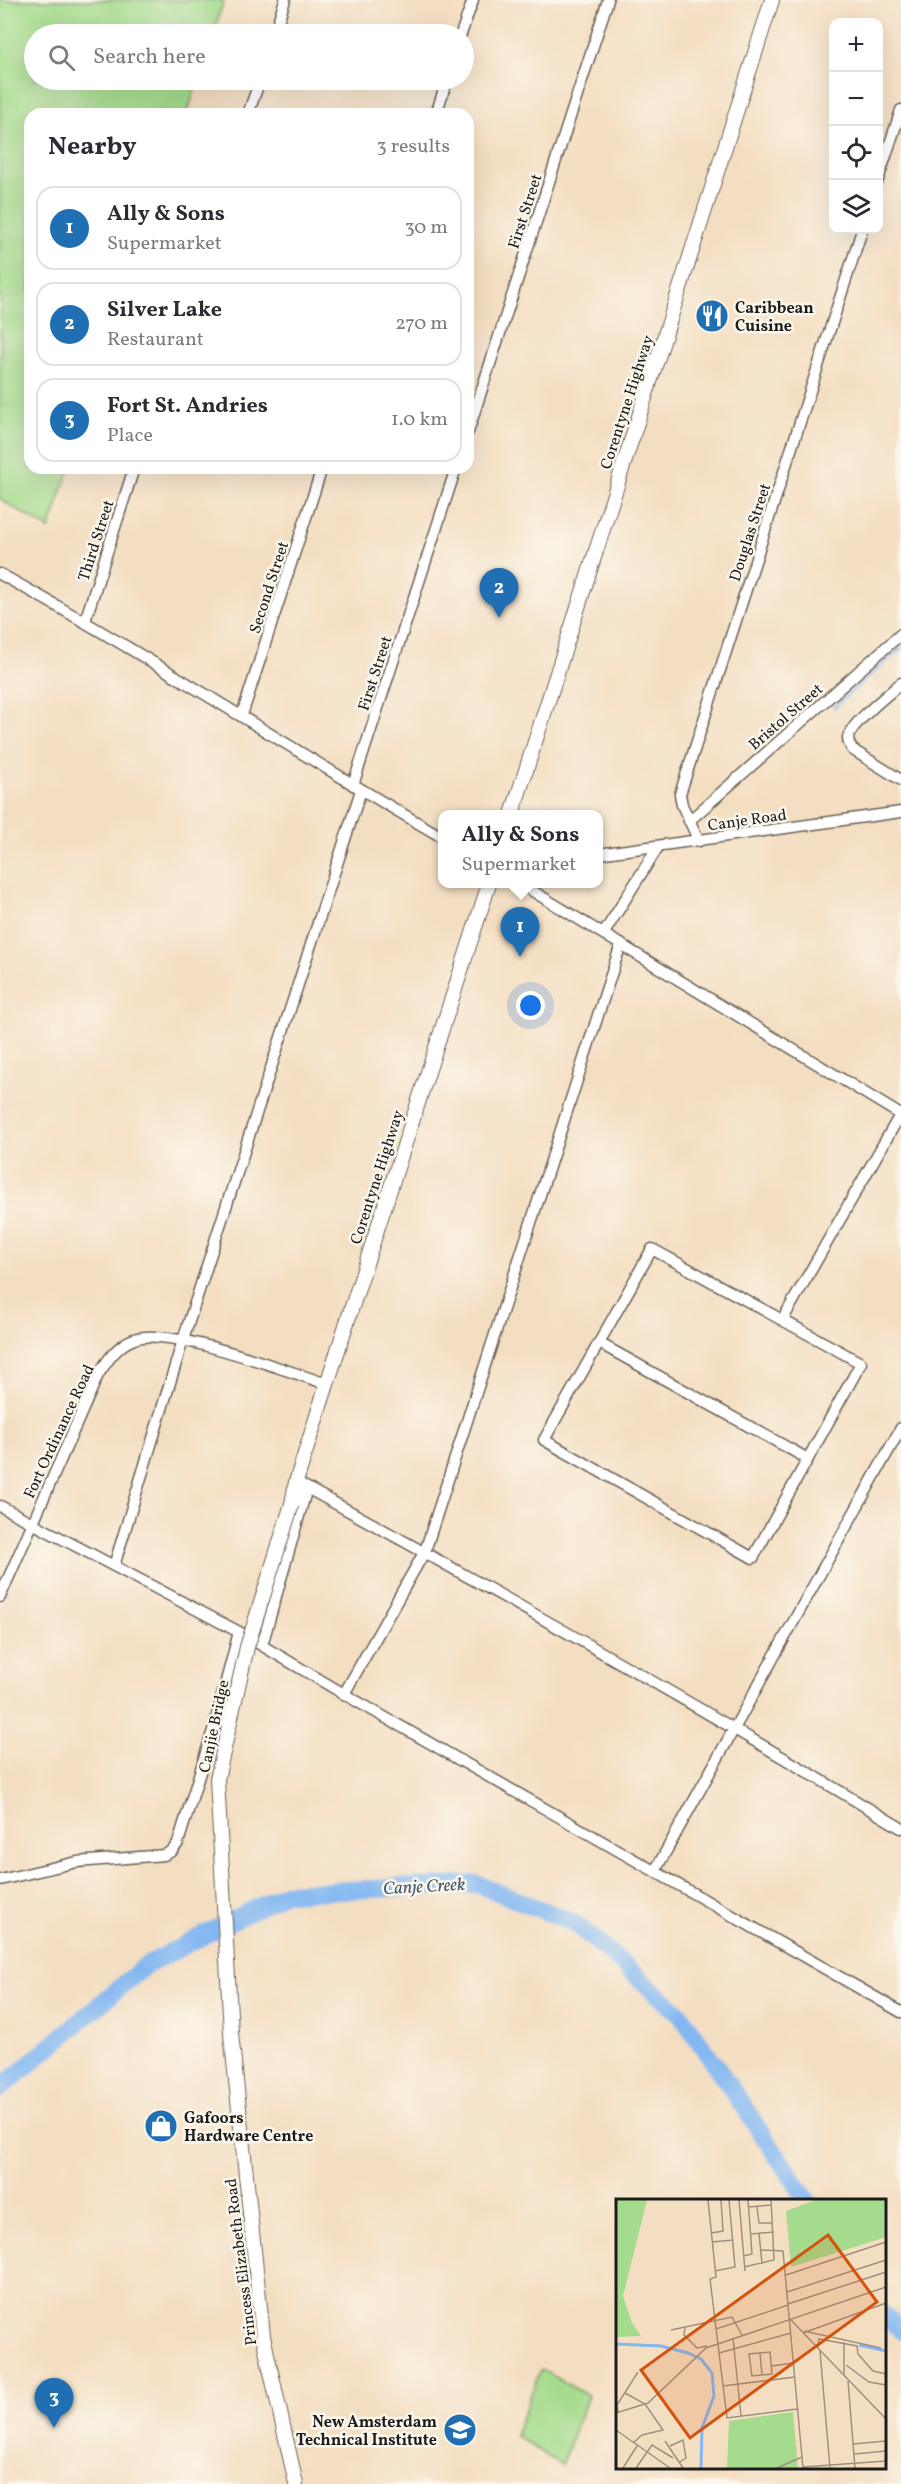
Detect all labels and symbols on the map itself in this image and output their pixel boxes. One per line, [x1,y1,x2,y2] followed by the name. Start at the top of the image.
[503,171,548,252] street label: First Street
[694,298,730,334] restaurant icon: Caribbean Cuisine
[735,298,814,338] place label: Caribbean Cuisine
[596,332,660,473] street label: Corentyne Highway
[725,480,777,585] street label: Douglas Street
[73,497,120,584] street label: Third Street
[245,538,295,637] street label: Second Street
[480,568,518,618] pin: 2
[353,633,398,714] street label: First Street
[744,679,829,756] street label: Bristol Street
[706,805,788,837] street label: Canje Road
[500,908,540,957] pin: 1
[516,991,545,1020] your location
[346,1107,410,1248] street label: Corentyne Highway
[19,1361,101,1502] street label: Fort Ordinance Road
[194,1678,236,1775] street label: Canjie Bridge
[382,1873,466,1902] water label: Canje Creek
[143,2108,179,2144] shop icon: Gafoors Hardware Centre
[184,2108,313,2148] place label: Gafoors Hardware Centre
[221,2177,263,2346] street label: Princess Elizabeth Road
[616,2199,886,2469] inset map
[34,2378,74,2428] pin: 3
[296,2412,437,2452] place label: New Amsterdam Technical Institute
[442,2412,478,2448] school or university icon: New Amsterdam Technical Institute

